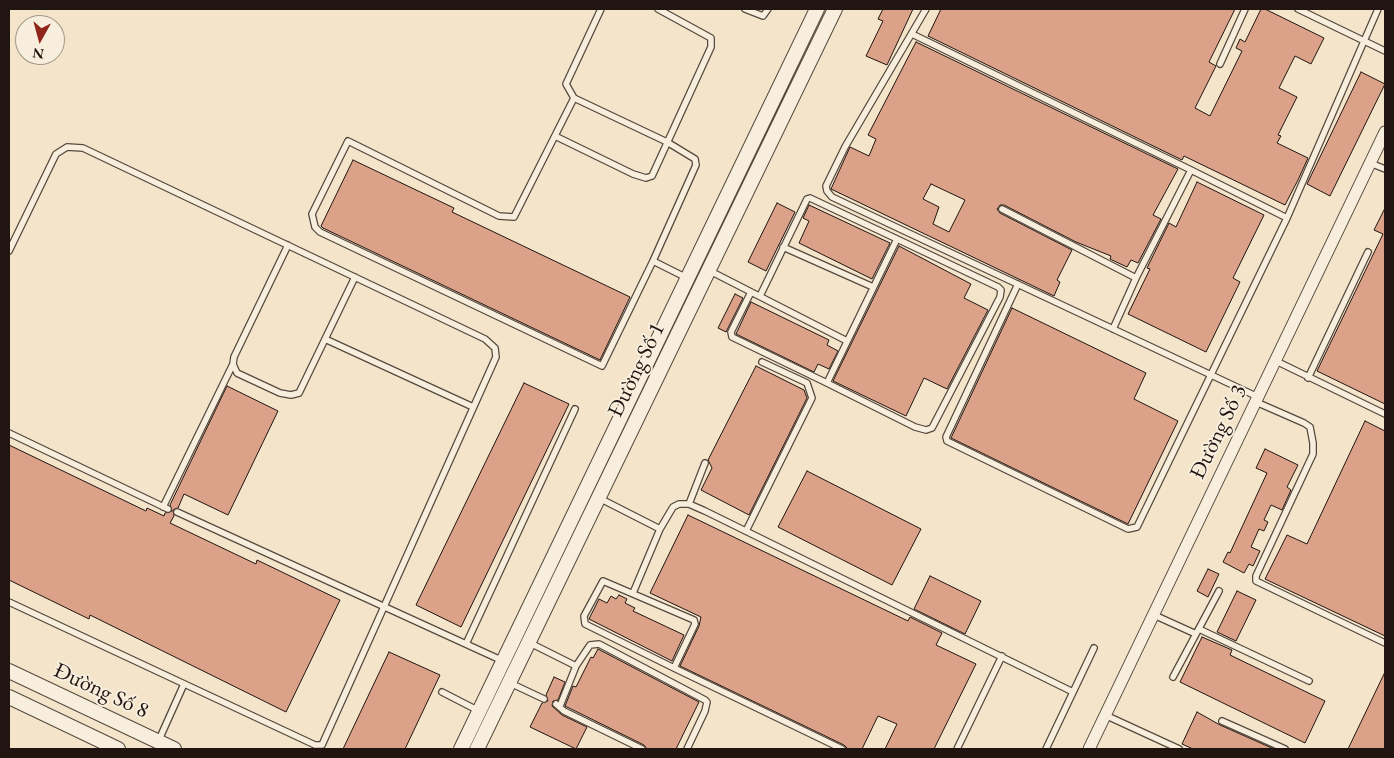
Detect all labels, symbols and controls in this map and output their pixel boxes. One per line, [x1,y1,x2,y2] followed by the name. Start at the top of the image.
[15,15,65,65] north arrow
[32,44,45,64] text: N
[603,318,671,422] street label: Đường Số 1
[1185,380,1253,484] street label: Đường Số 3
[49,658,153,724] street label: Đường Số 8

